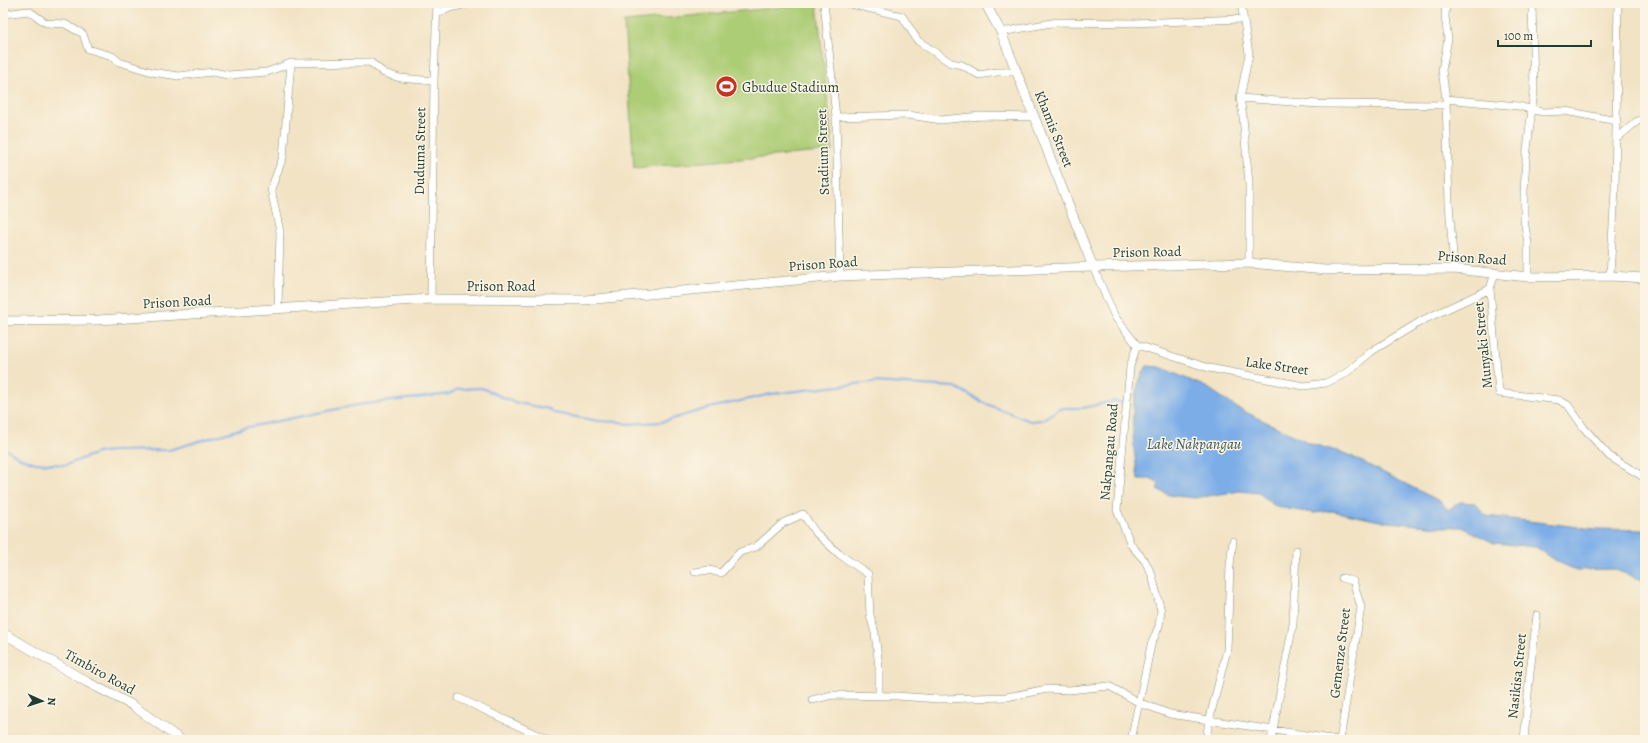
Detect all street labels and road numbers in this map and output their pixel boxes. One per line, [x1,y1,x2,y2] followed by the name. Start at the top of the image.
[1030,88,1078,171] street label: Khamis Street
[410,107,430,195] street label: Duduma Street
[812,108,834,196] street label: Stadium Street
[1112,242,1182,262] street label: Prison Road
[1437,246,1508,270] street label: Prison Road
[788,252,859,276] street label: Prison Road
[466,277,536,296] street label: Prison Road
[142,291,212,313] street label: Prison Road
[1469,300,1497,389] street label: Munyaki Street
[1244,352,1310,380] street label: Lake Street
[1095,402,1123,502] street label: Nakpangau Road
[1325,606,1355,699] street label: Gemenze Street
[1503,632,1531,720] street label: Nasikisa Street
[61,645,139,699] street label: Timbiro Road

